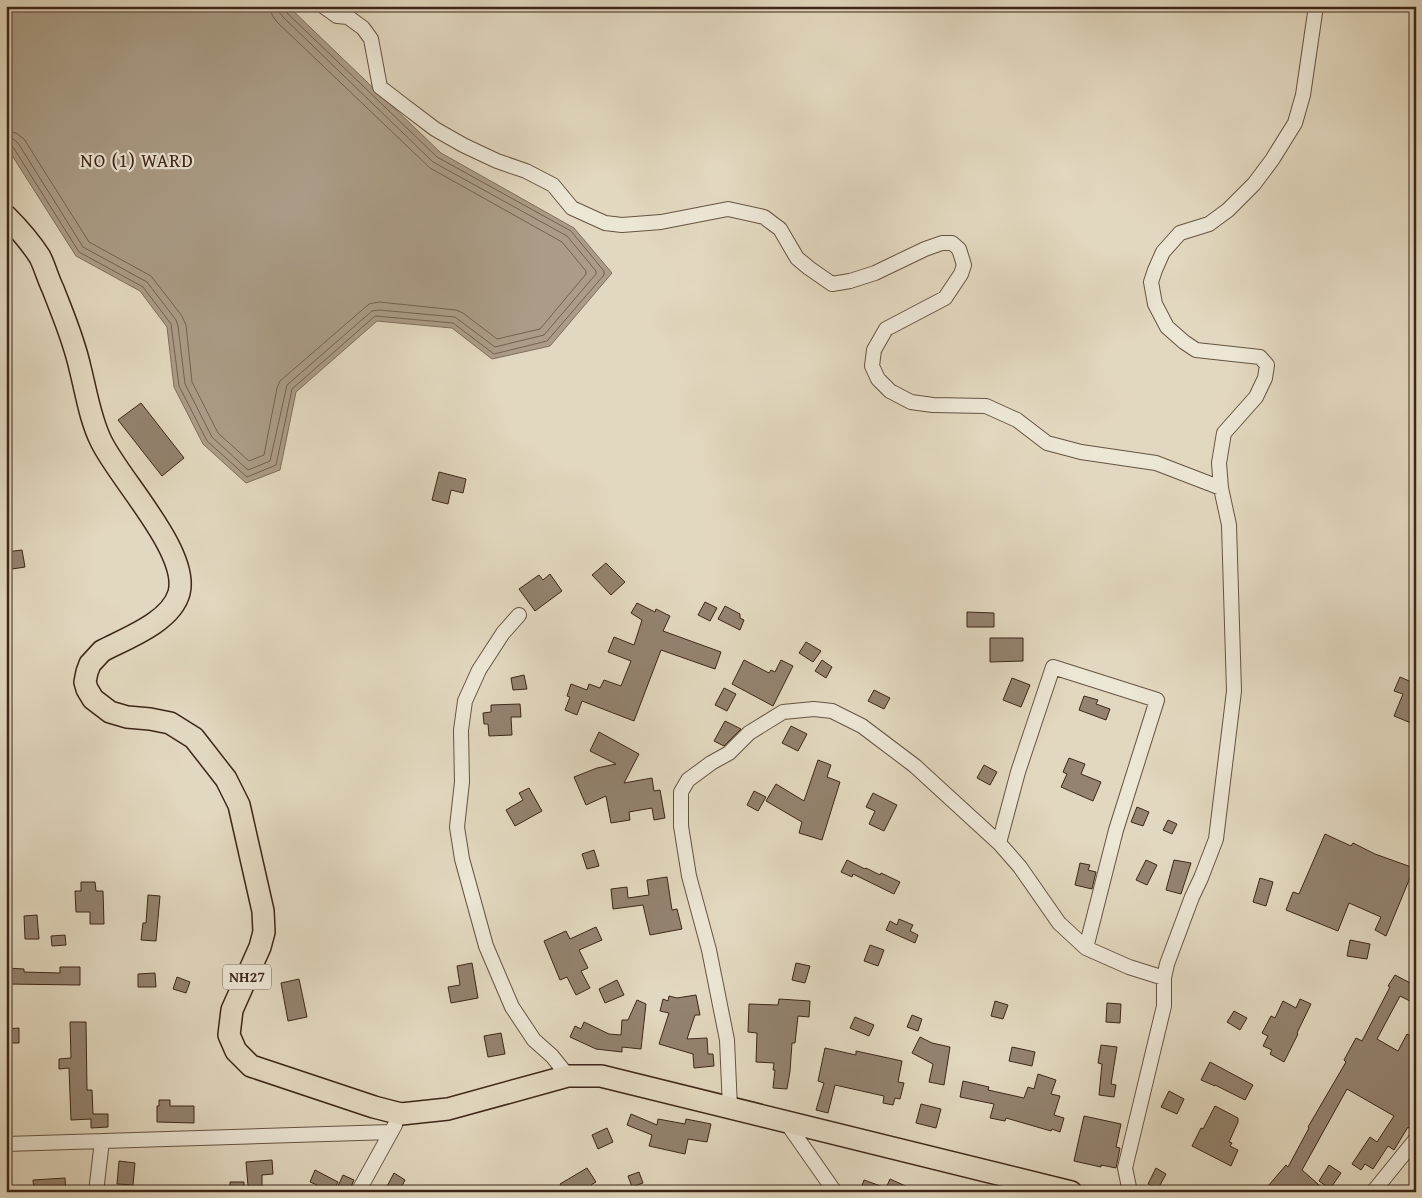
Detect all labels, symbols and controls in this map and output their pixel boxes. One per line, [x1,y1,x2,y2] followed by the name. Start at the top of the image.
[80,146,194,174] district label: NO (1) WARD
[223,964,271,990] road number: NH27

